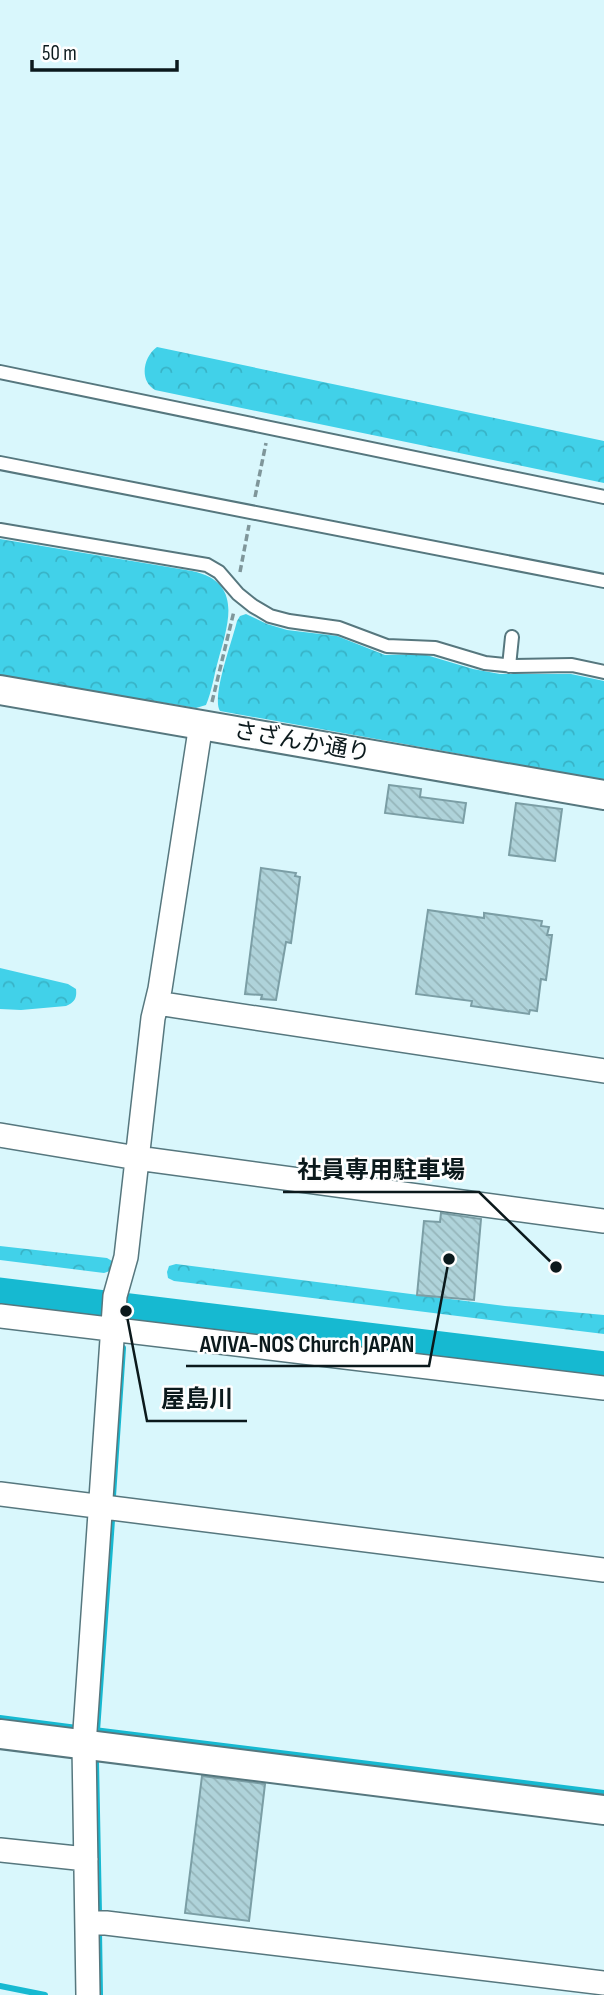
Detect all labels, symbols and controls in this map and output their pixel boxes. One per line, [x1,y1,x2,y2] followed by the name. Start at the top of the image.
[32,28,177,72] scale bar
[42,41,77,66] text: 50 m
[232,716,372,768] street label: さざんか通り
[283,1147,479,1192] callout: 社員専用駐車場
[297,1156,465,1185] text: 社員専用駐車場
[186,1321,429,1366] callout: AVIVA-NOS Church JAPAN
[199,1330,414,1359] text: AVIVA-NOS Church JAPAN
[147,1376,247,1421] callout: 屋島川
[161,1385,233,1414] text: 屋島川

